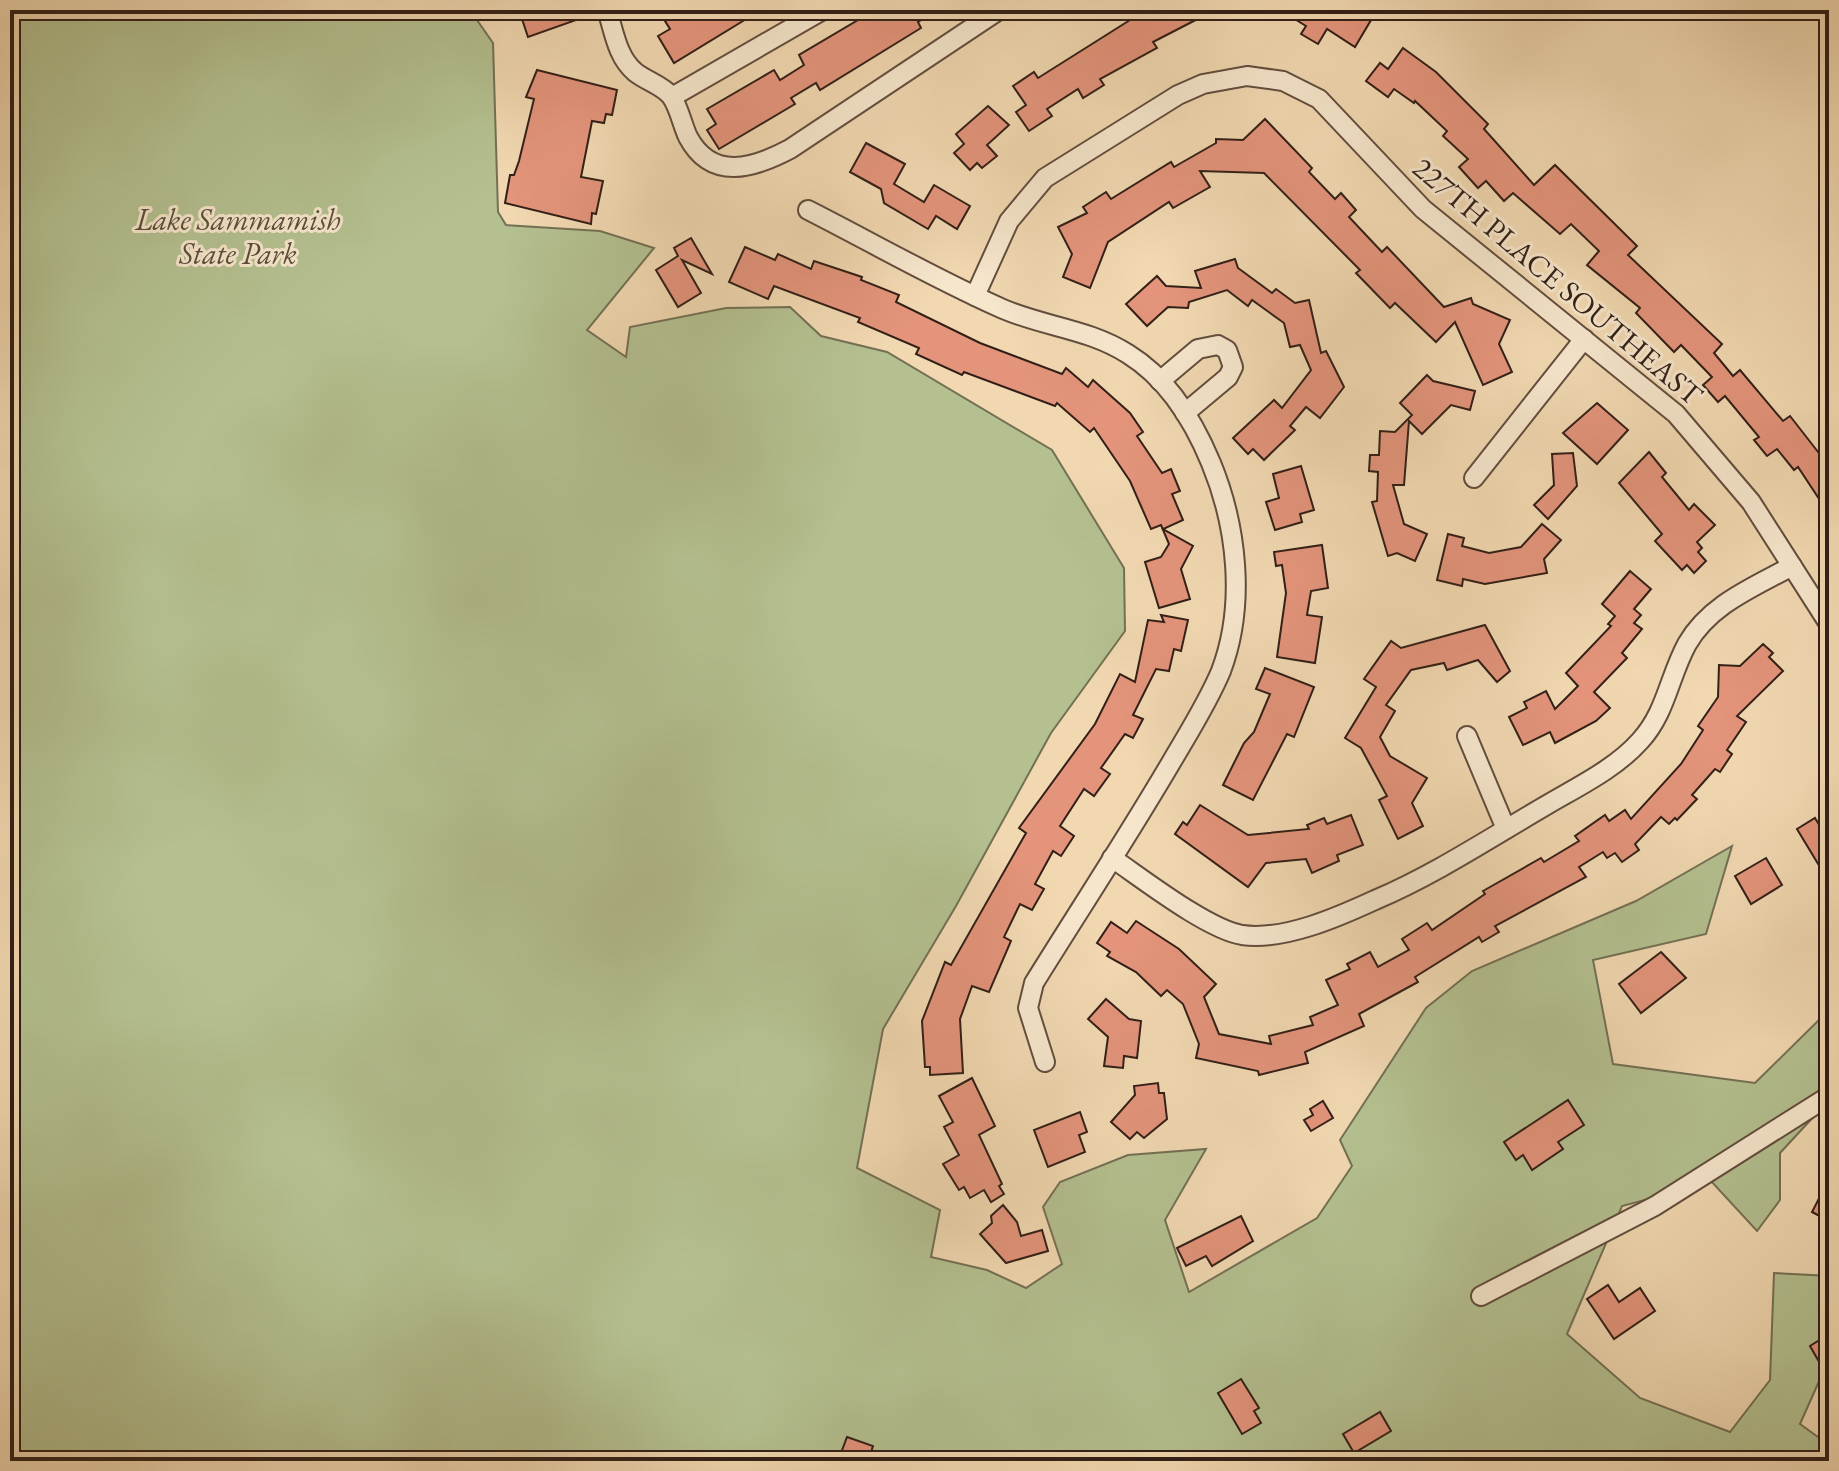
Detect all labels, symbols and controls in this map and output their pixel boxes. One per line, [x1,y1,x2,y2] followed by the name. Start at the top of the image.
[1405,148,1712,414] street label: 227TH PLACE SOUTHEAST
[134,200,341,273] park label: Lake Sammamish State Park

